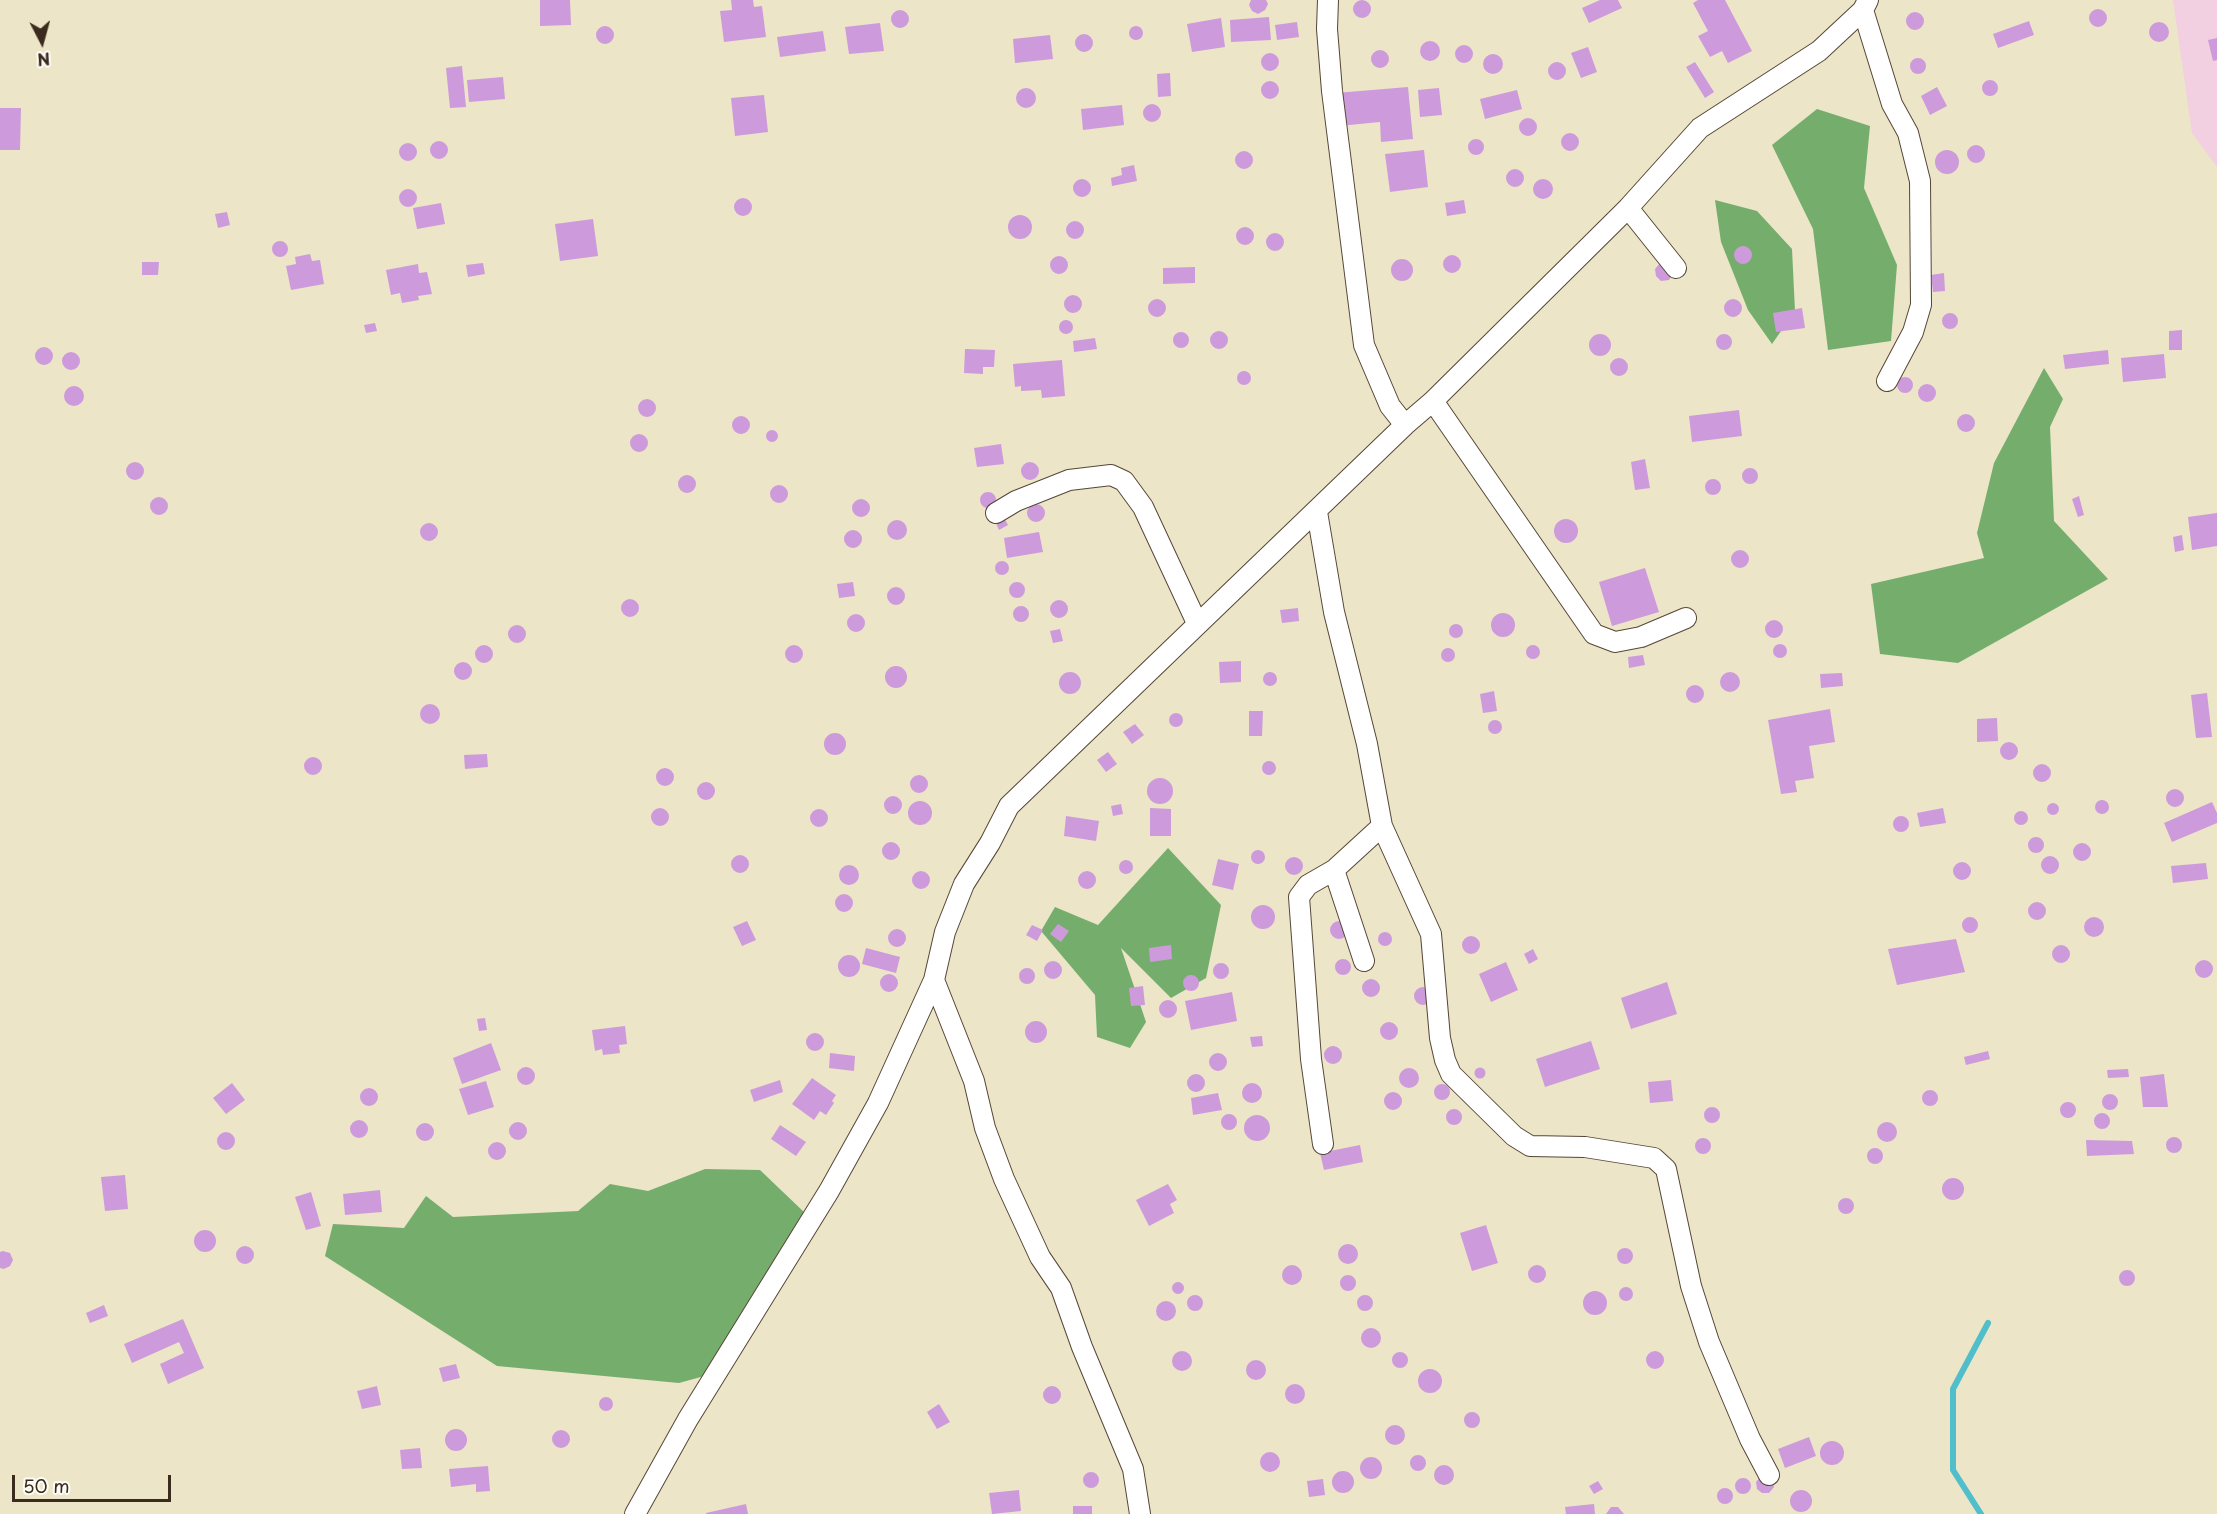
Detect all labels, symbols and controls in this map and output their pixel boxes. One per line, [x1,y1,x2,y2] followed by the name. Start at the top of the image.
[12,12,72,72] north arrow
[36,47,51,72] text: N
[15,1463,174,1501] scale bar
[23,1472,70,1499] text: 50 m

